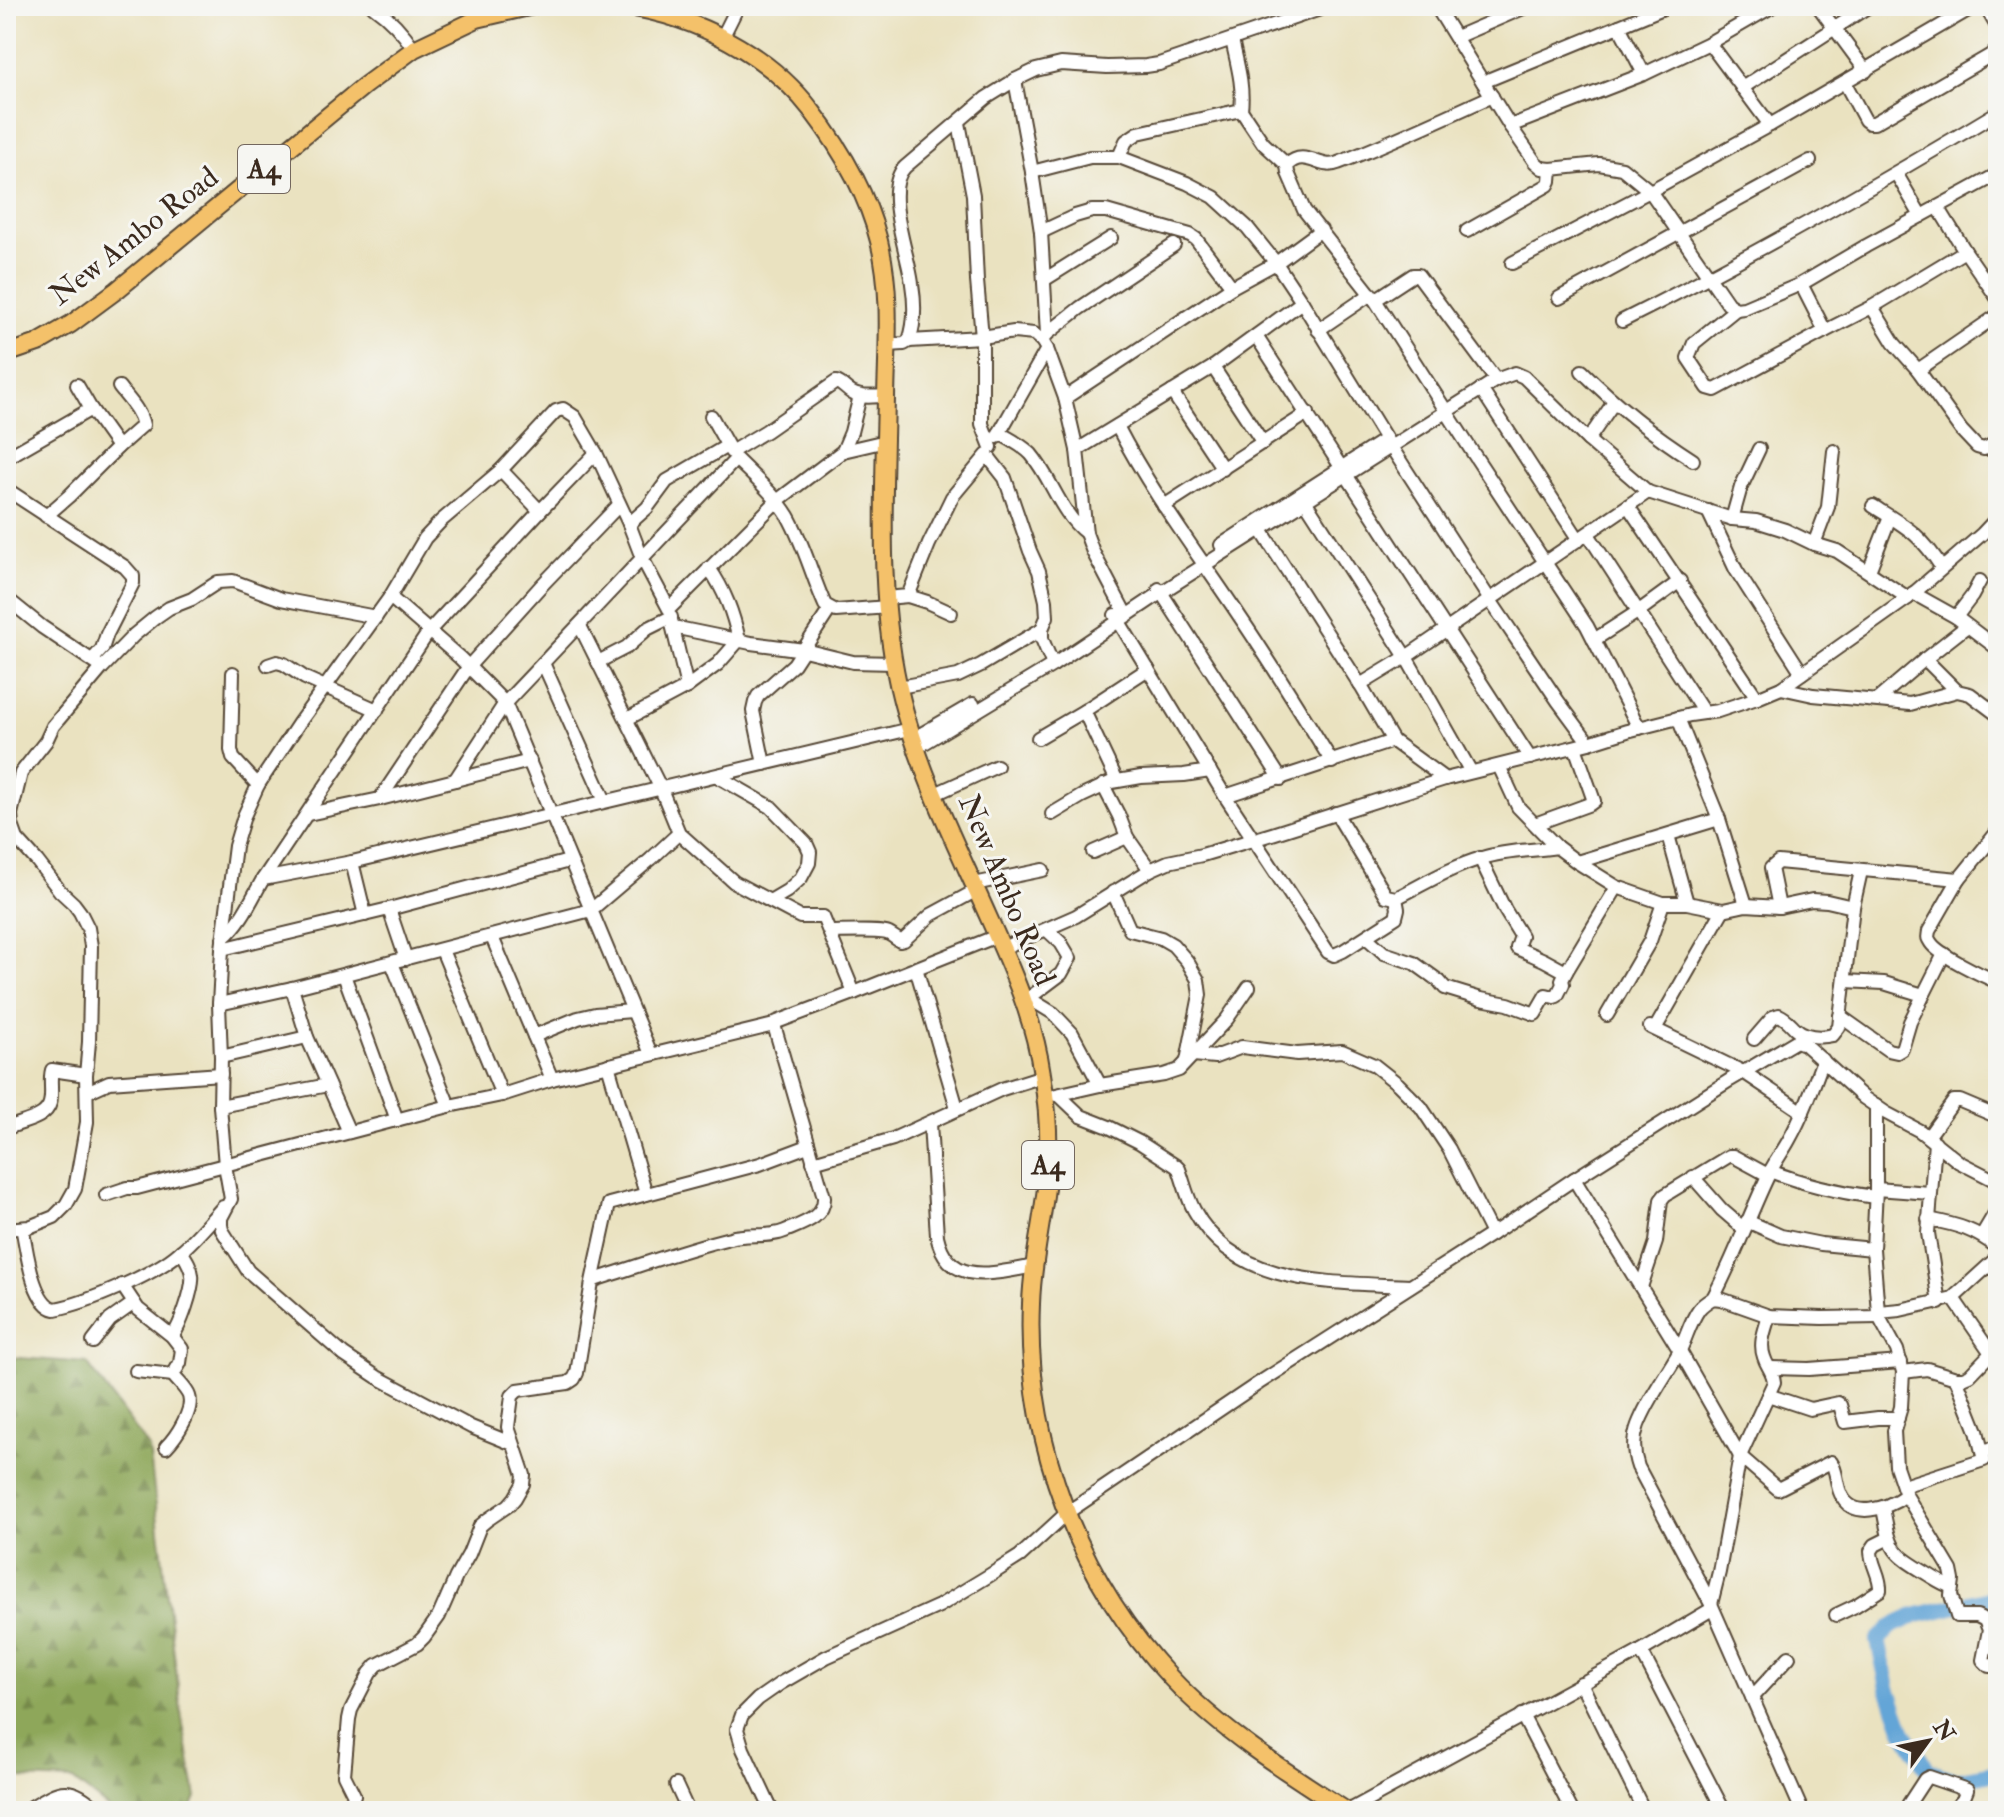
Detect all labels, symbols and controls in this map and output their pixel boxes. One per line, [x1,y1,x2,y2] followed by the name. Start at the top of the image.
[238,145,290,193] road number: A4
[42,159,226,313] street label: New Ambo Road
[950,789,1064,991] street label: New Ambo Road
[1022,1141,1074,1189] road number: A4
[1888,1701,1968,1781] north arrow
[1926,1714,1961,1747] text: N

